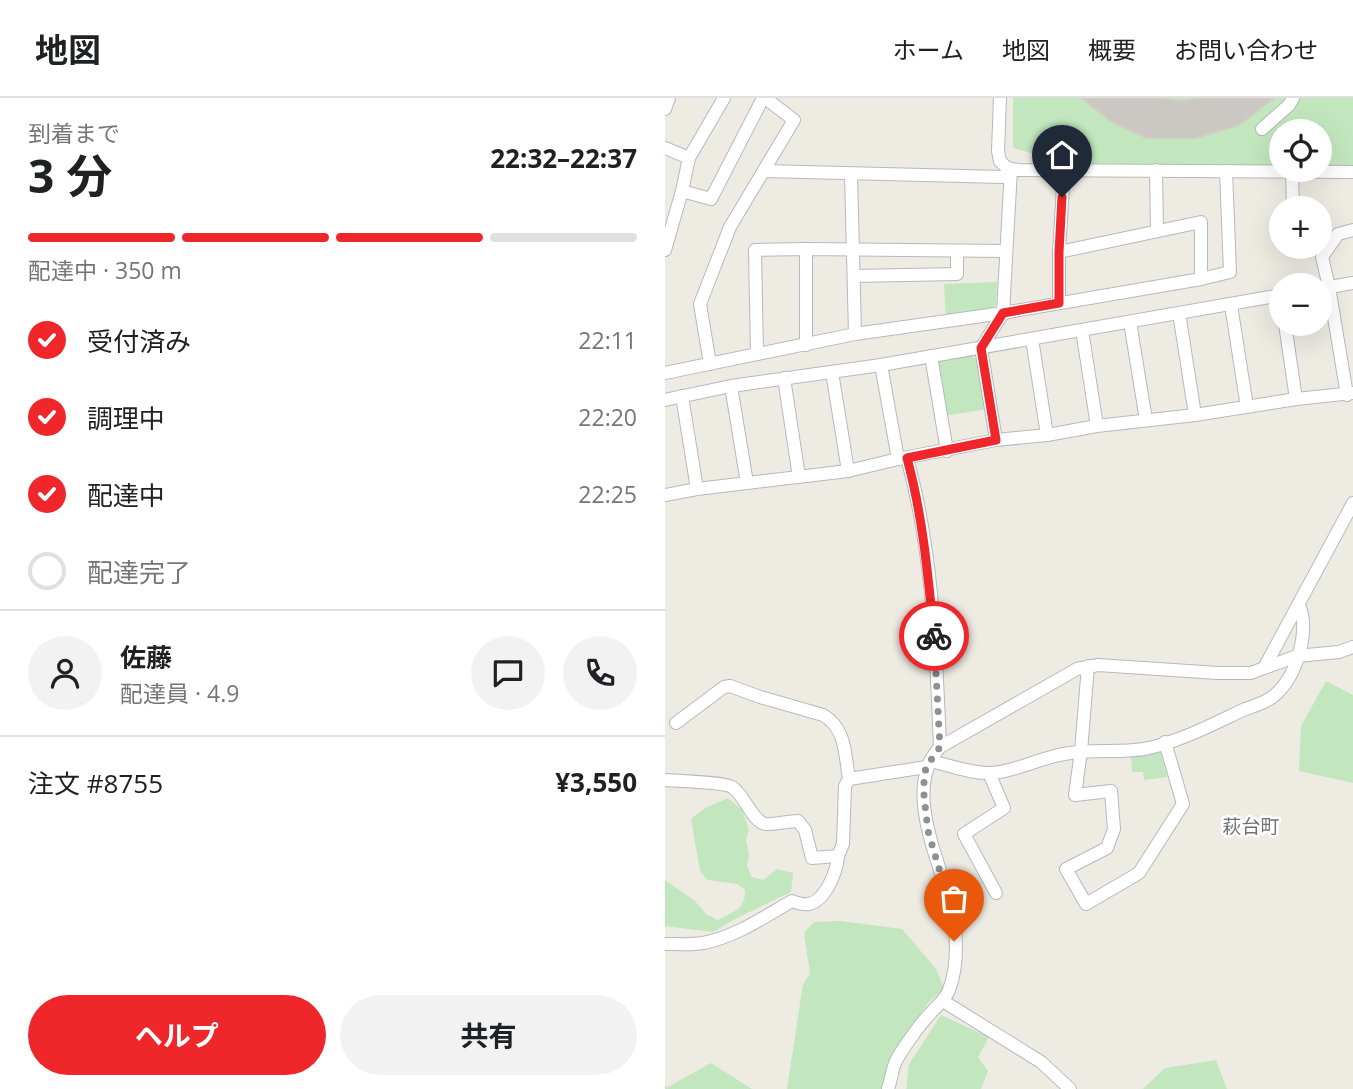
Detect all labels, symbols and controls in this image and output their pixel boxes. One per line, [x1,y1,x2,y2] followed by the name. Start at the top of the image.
[35,27,101,72] text: 地図
[893,33,964,66] text: ホーム
[1002,33,1050,66] text: 地図
[1088,33,1136,66] text: 概要
[1174,33,1318,66] text: お問い合わせ
[28,117,120,149] text: 到着まで
[1269,119,1332,336] map controls
[1269,119,1332,182] button: locate
[1032,125,1092,197] pin
[1043,136,1081,174] icon: home
[490,140,637,176] text: 22:32–22:37
[28,144,112,206] text: 3 分
[1269,196,1332,259] button: +
[28,254,182,286] text: 配達中 · 350 m
[1269,273,1332,336] button: −
[28,321,66,359] icon: check
[87,323,191,359] text: 受付済み
[578,324,637,356] text: 22:11
[28,398,66,436] icon: check
[87,400,165,436] text: 調理中
[578,401,637,433] text: 22:20
[28,475,66,513] icon: check
[87,477,165,513] text: 配達中
[578,478,637,510] text: 22:25
[87,554,191,590] text: 配達完了
[899,601,969,671] courier
[915,617,953,655] icon: bike
[28,636,102,710] button: person
[471,636,545,710] button: chat
[563,636,637,710] button: phone
[120,639,172,675] text: 佐藤
[120,677,239,709] text: 配達員 · 4.9
[555,764,637,800] text: ¥3,550
[28,765,163,801] text: 注文 #8755
[1222,813,1280,839] district label: 萩台町
[924,869,984,941] pin
[935,880,973,918] icon: bag
[28,995,326,1075] button: ヘルプ
[340,995,637,1075] button: 共有

